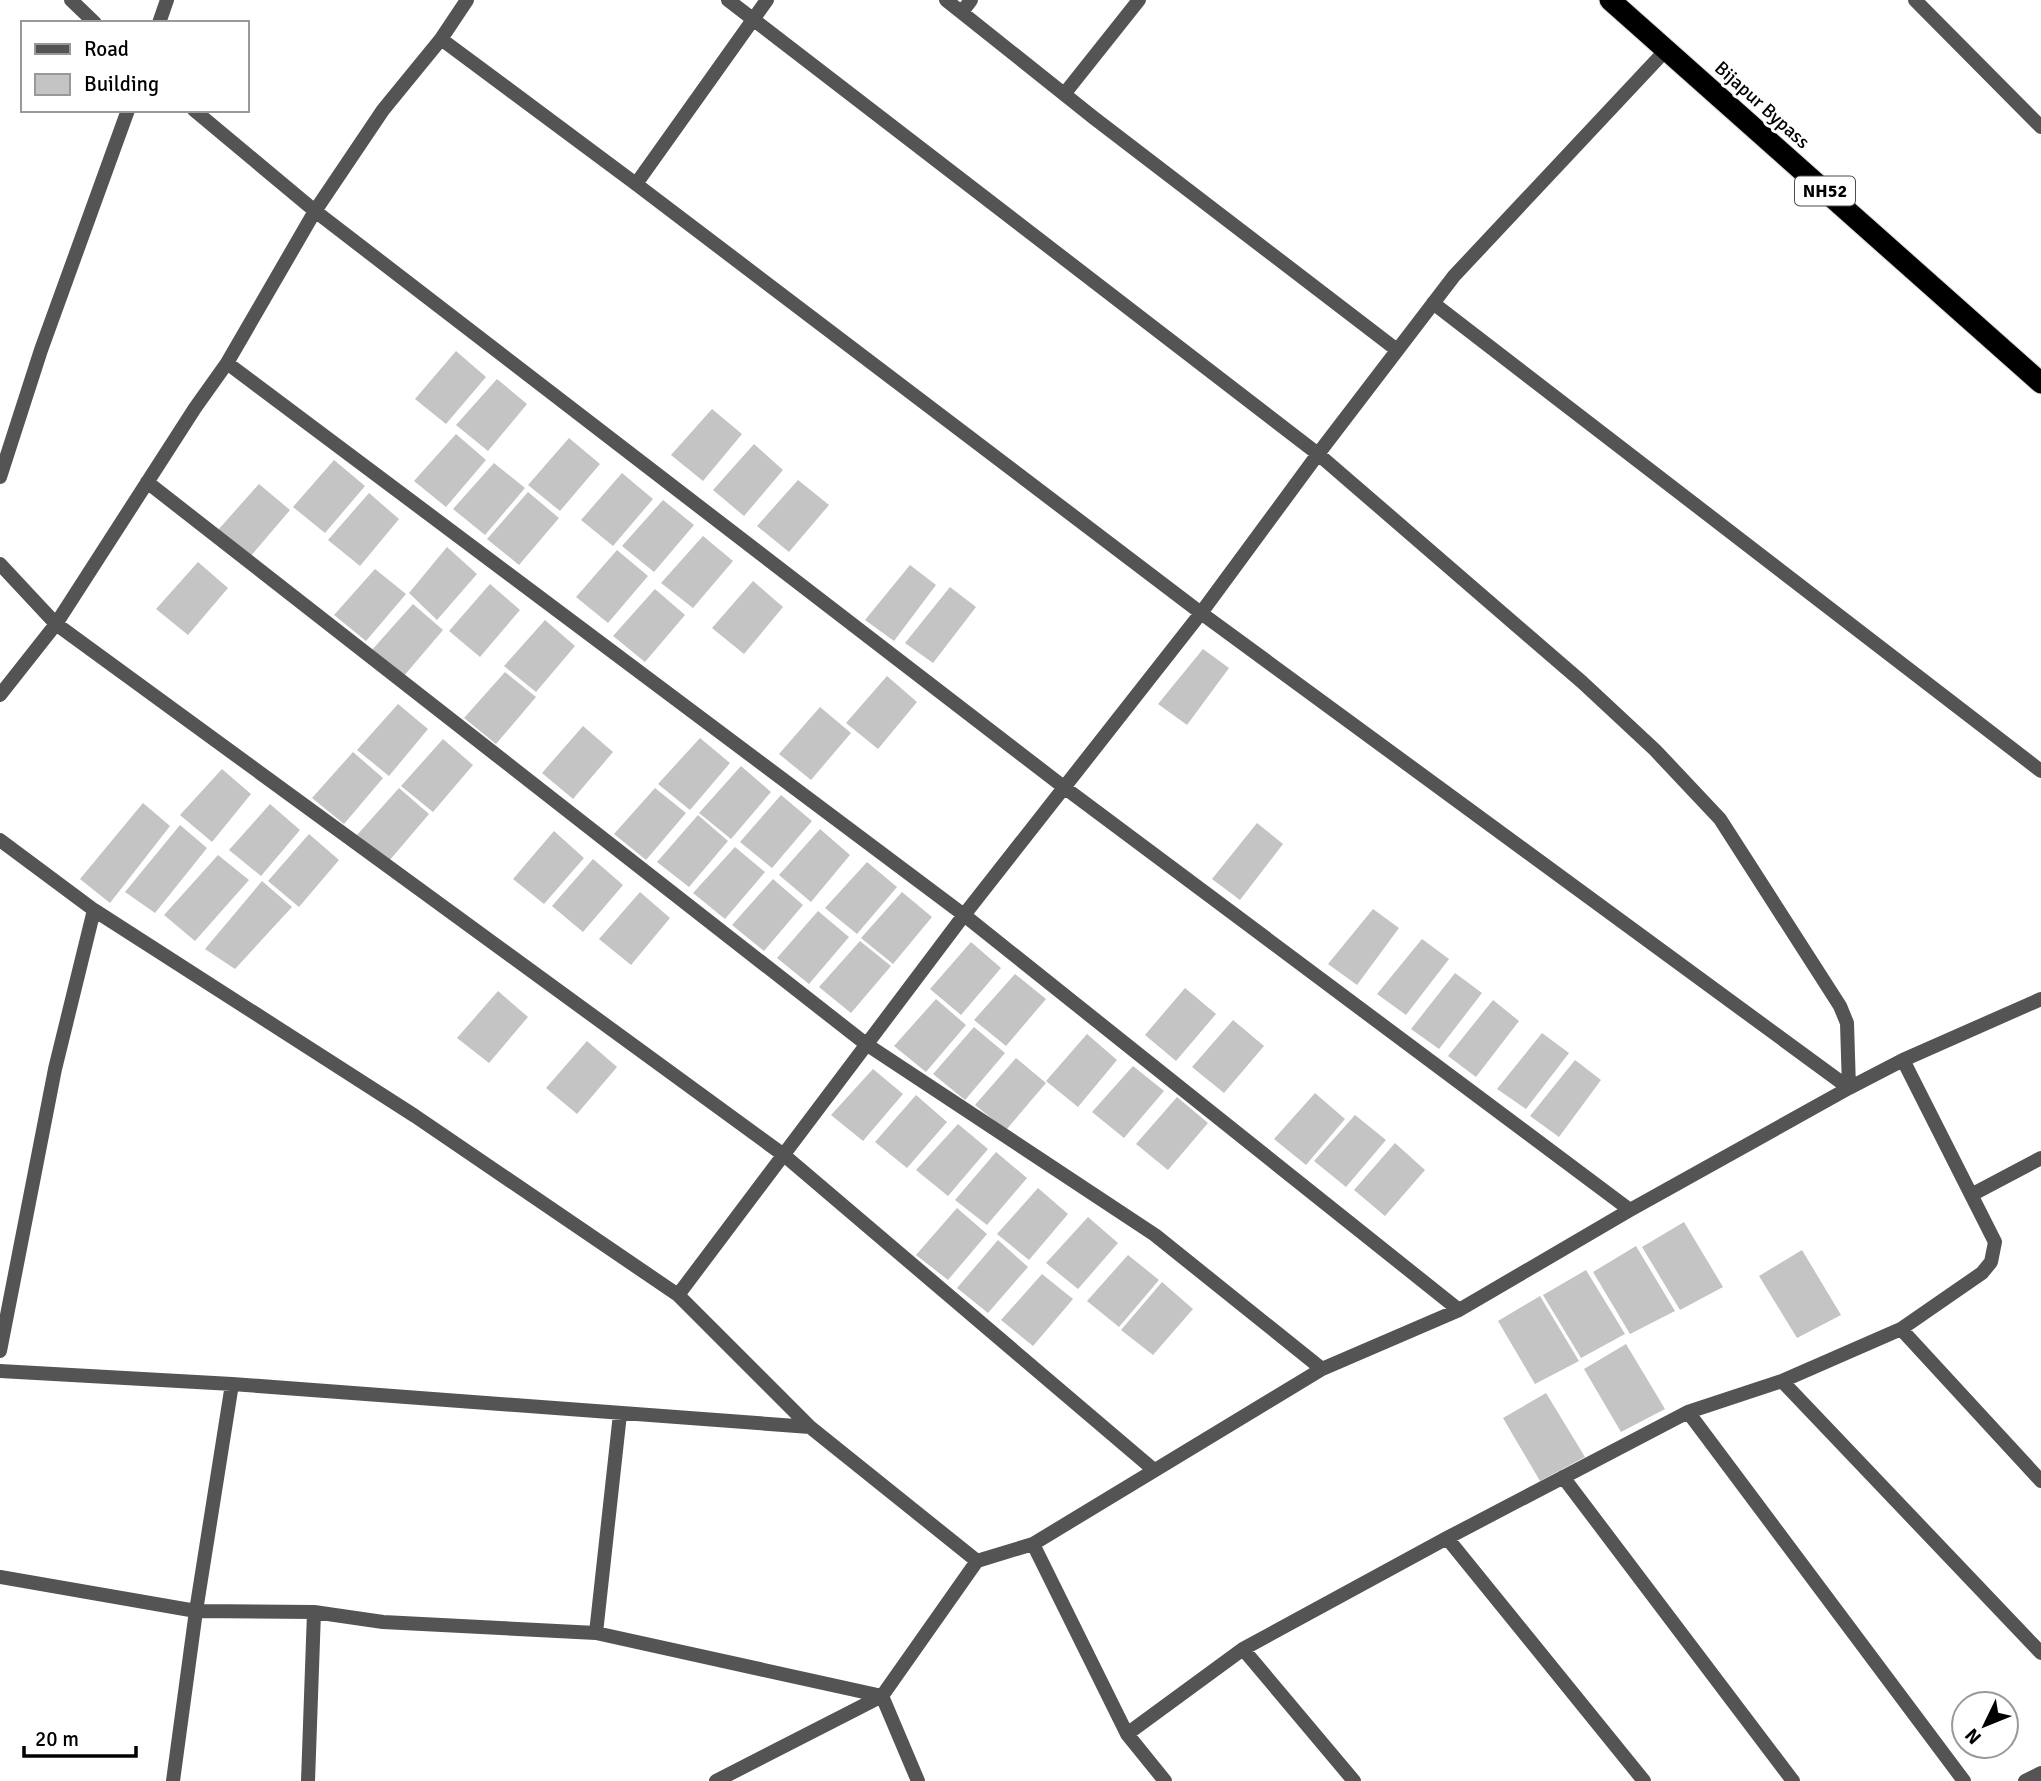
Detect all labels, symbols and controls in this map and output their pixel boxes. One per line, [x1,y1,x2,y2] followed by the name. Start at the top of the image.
[21,21,248,112] legend
[84,36,129,62] text: Road
[1710,56,1814,154] street label: Bijapur Bypass
[84,71,159,97] text: Building
[1795,176,1855,206] road number: NH52
[1950,1690,2020,1760] north arrow
[24,1714,136,1758] scale bar
[1960,1723,1987,1749] text: N
[35,1726,79,1752] text: 20 m

